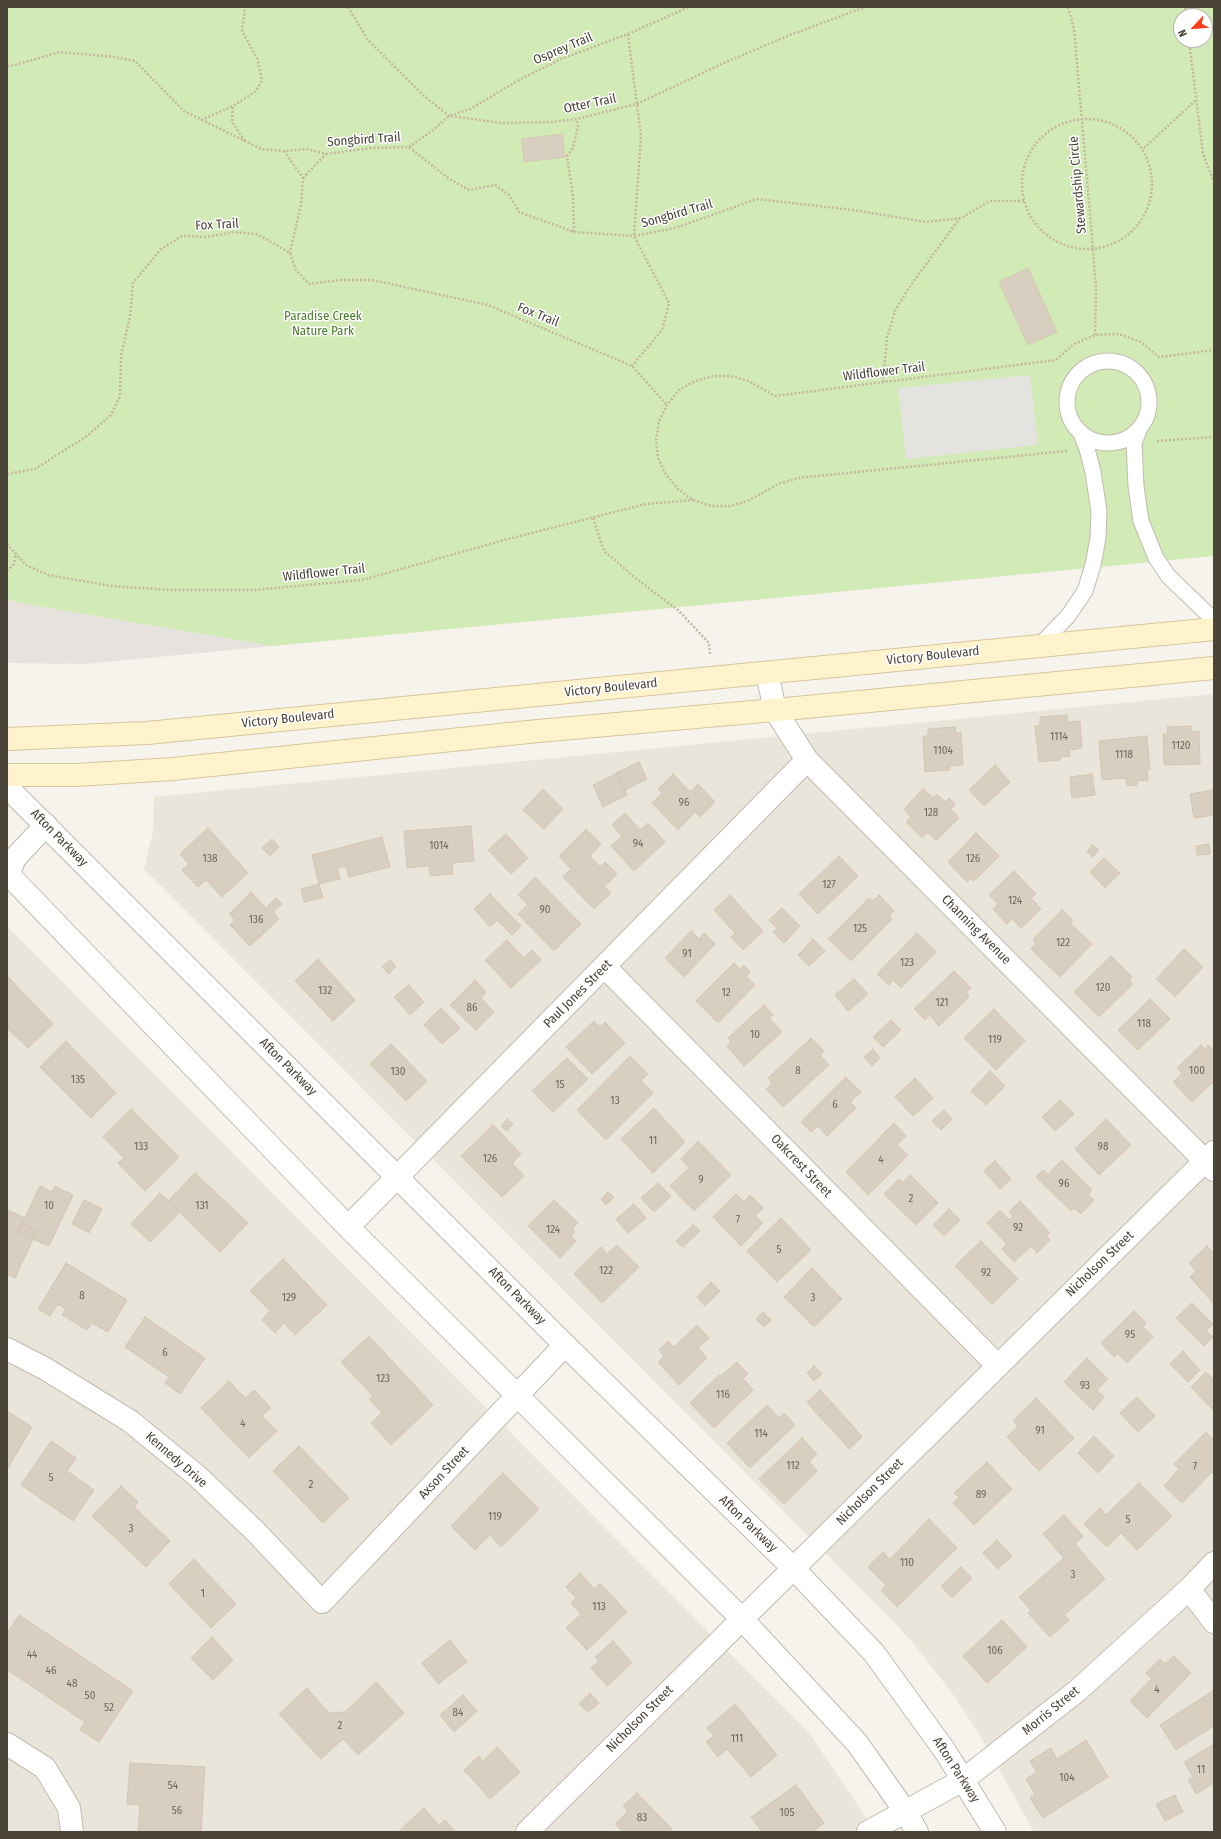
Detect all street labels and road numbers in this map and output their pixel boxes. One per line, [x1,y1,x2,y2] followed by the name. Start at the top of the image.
[531,30,595,68] street label: Osprey Trail
[562,91,618,117] street label: Otter Trail
[327,130,401,150] street label: Songbird Trail
[1066,136,1090,234] street label: Stewardship Circle
[640,196,714,232] street label: Songbird Trail
[195,216,239,234] street label: Fox Trail
[515,300,561,330] street label: Fox Trail
[842,359,926,385] street label: Wildflower Trail
[282,561,366,585] street label: Wildflower Trail
[886,643,980,669] street label: Victory Boulevard
[564,675,658,701] street label: Victory Boulevard
[241,706,335,732] street label: Victory Boulevard
[27,806,91,870] street label: Afton Parkway
[938,892,1014,968] street label: Channing Avenue
[541,957,615,1031] street label: Paul Jones Street
[256,1035,320,1099] street label: Afton Parkway
[767,1131,835,1201] street label: Oakcrest Street
[1063,1228,1137,1300] street label: Nicholson Street
[485,1264,549,1328] street label: Afton Parkway
[142,1429,210,1491] street label: Kennedy Drive
[416,1443,472,1503] street label: Axson Street
[833,1455,907,1529] street label: Nicholson Street
[716,1492,780,1556] street label: Afton Parkway
[603,1682,677,1756] street label: Nicholson Street
[1019,1683,1083,1739] street label: Morris Street
[929,1734,983,1806] street label: Afton Parkway

